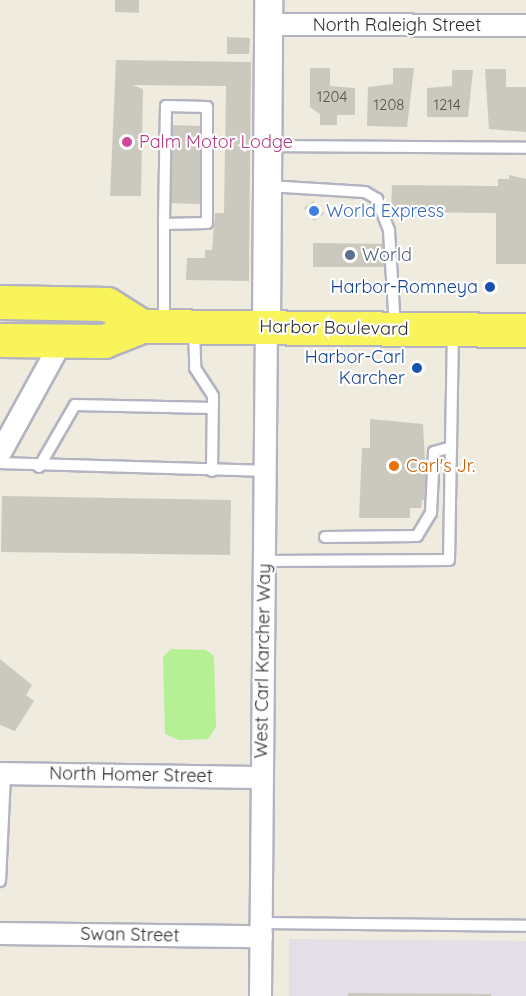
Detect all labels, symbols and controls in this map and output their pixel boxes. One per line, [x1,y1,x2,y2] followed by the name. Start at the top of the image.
[313,14,481,36] street label: North Raleigh Street
[317,88,347,106] house number: 1204
[374,96,404,114] house number: 1208
[433,96,461,114] house number: 1214
[139,131,293,153] place label: Palm Motor Lodge
[120,135,134,149] marker: Palm Motor Lodge
[326,200,444,222] place label: World Express
[307,204,321,218] marker: World Express
[362,244,412,266] place label: World
[343,248,357,262] marker: World
[331,276,478,298] place label: Harbor-Romneya
[483,280,497,294] marker: Harbor-Romneya
[259,316,409,340] street label: Harbor Boulevard
[305,347,405,389] place label: Harbor-Carl Karcher
[410,361,424,375] marker: Harbor-Carl Karcher
[406,455,475,477] place label: Carl's Jr.
[387,459,401,473] marker: Carl's Jr.
[251,563,275,759] street label: West Carl Karcher Way
[49,763,213,787] street label: North Homer Street
[80,923,180,947] street label: Swan Street

